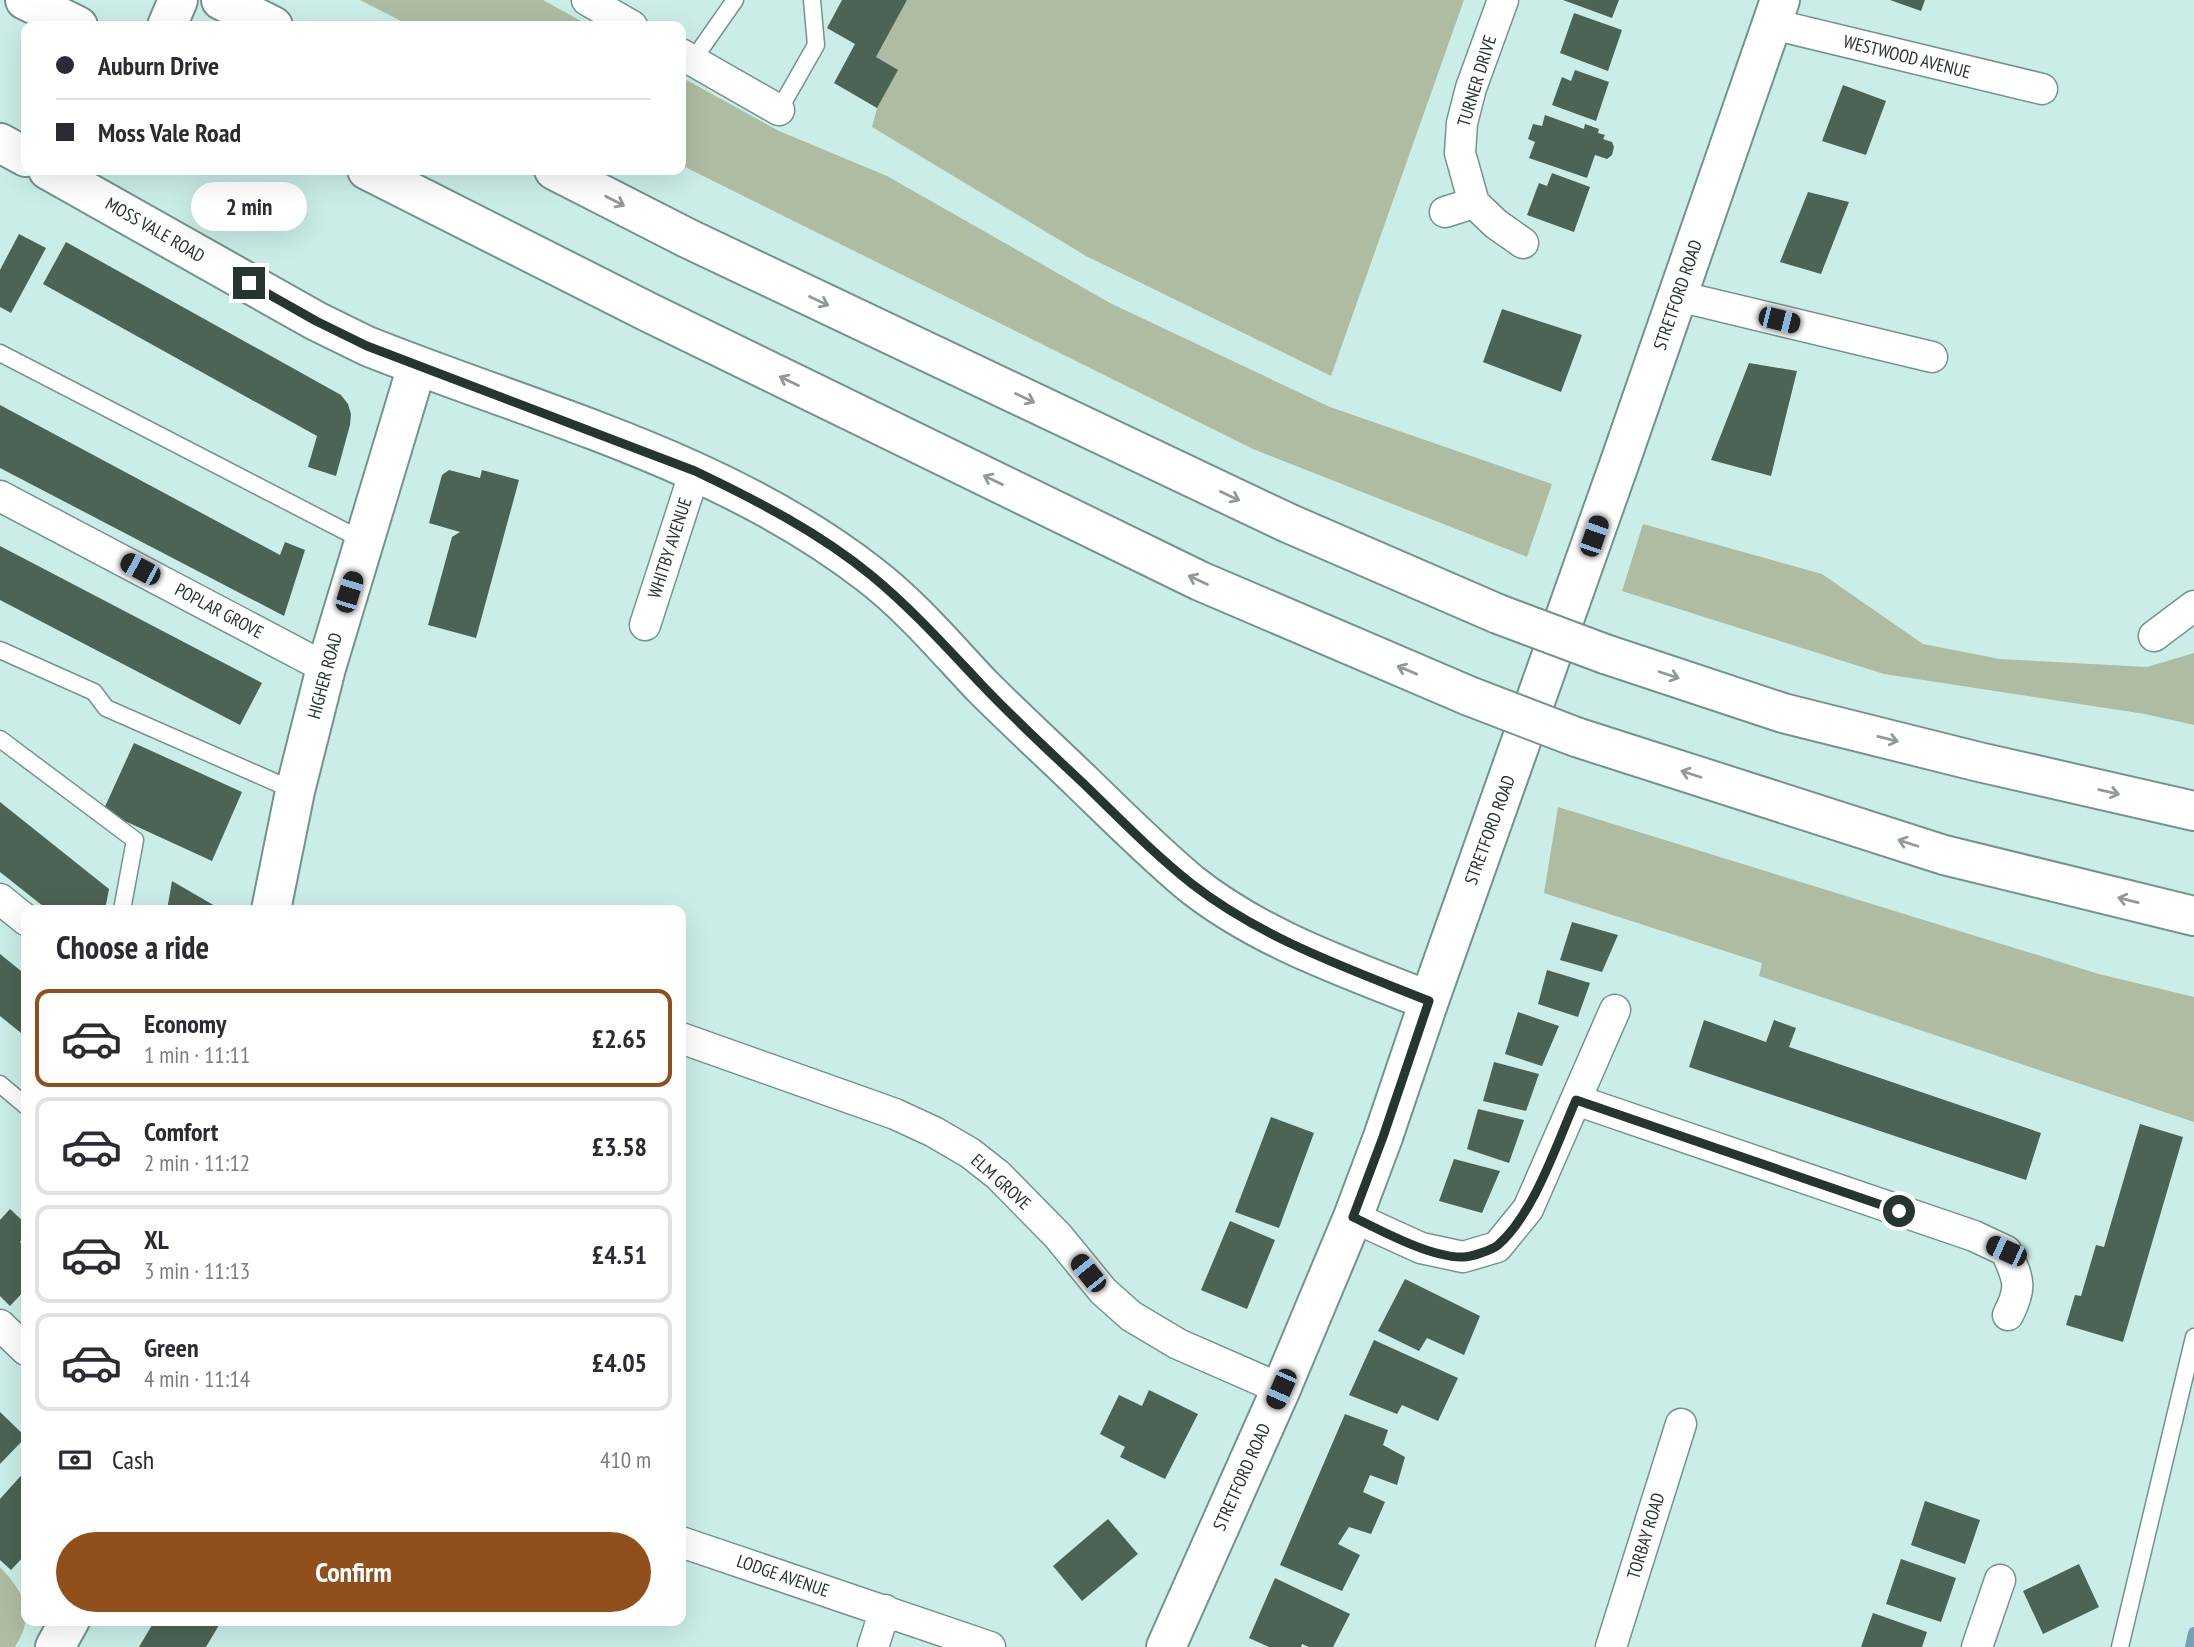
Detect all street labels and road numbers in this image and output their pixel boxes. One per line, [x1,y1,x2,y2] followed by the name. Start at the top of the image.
[1841,30,1973,83] street label: WESTWOOD AVENUE
[1452,32,1501,129] street label: TURNER DRIVE
[101,192,209,267] street label: MOSS VALE ROAD
[1648,237,1707,353] street label: STRETFORD ROAD
[642,495,697,601] street label: WHITBY AVENUE
[171,578,267,643] street label: POPLAR GROVE
[302,630,347,721] street label: HIGHER ROAD
[1459,772,1520,888] street label: STRETFORD ROAD
[967,1149,1036,1215] street label: ELM GROVE
[1208,1420,1275,1534] street label: STRETFORD ROAD
[1621,1490,1670,1582] street label: TORBAY ROAD
[734,1549,832,1602] street label: LODGE AVENUE

